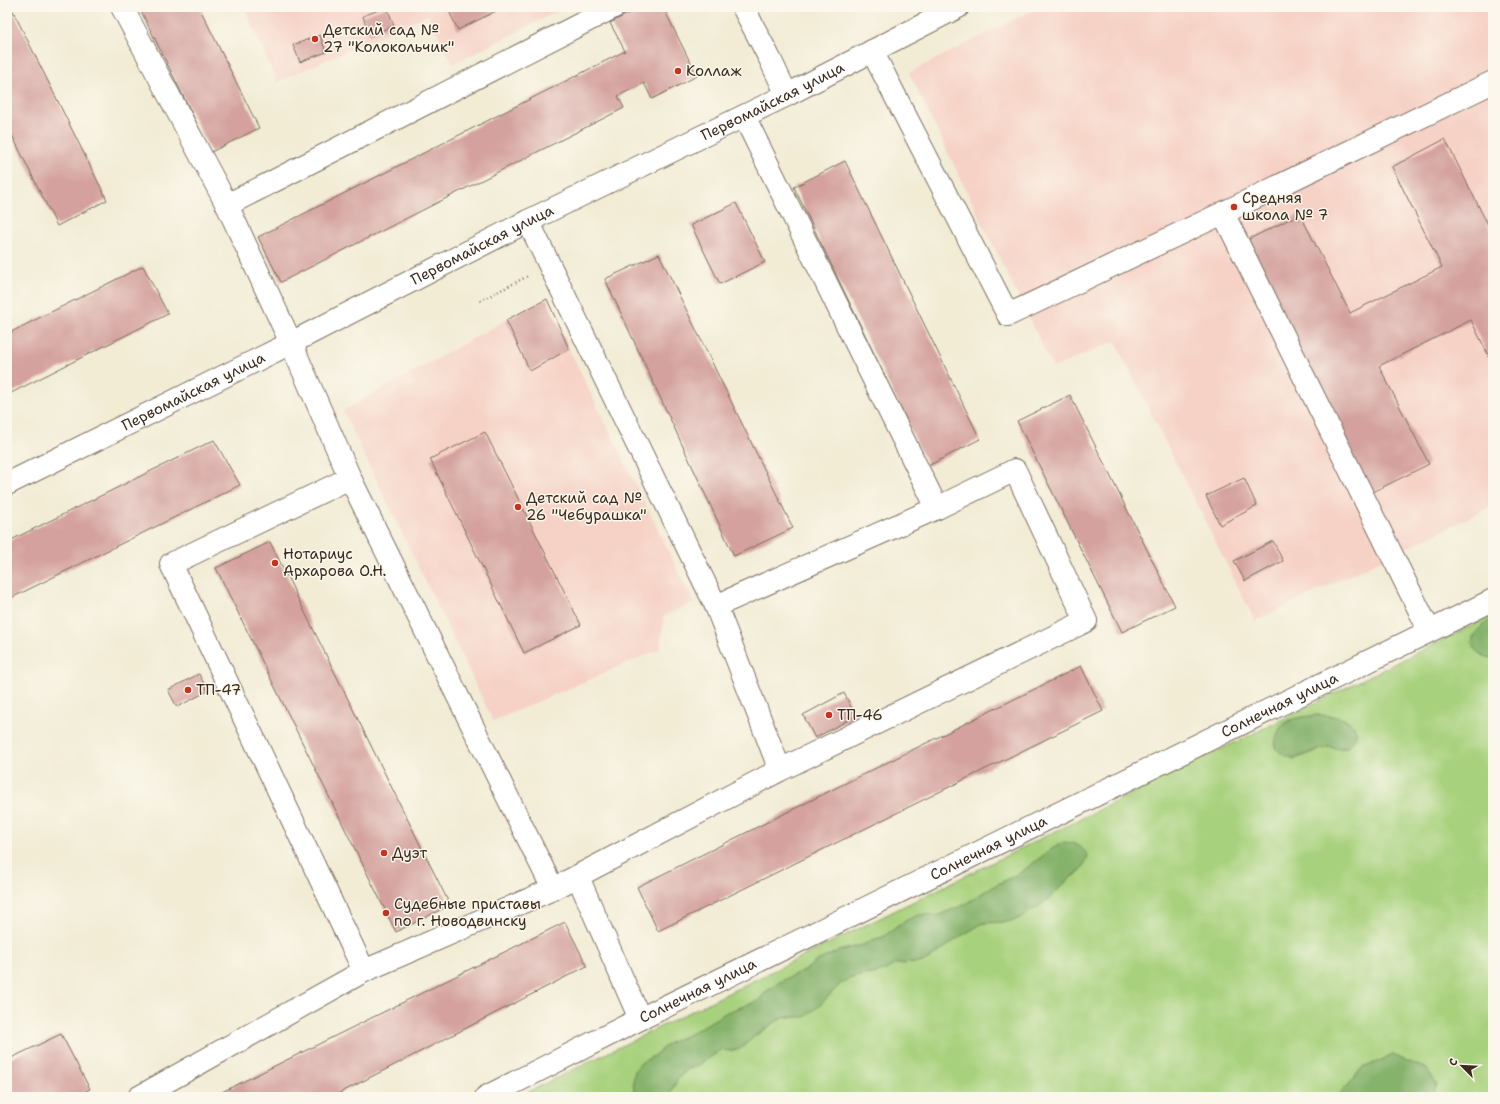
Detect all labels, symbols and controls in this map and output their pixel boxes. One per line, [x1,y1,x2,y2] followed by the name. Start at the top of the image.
[323,20,454,57] place label: Детский сад № 27 "Колокольчик"
[310,34,320,44] marker: Детский сад № 27 "Колокольчик"
[698,57,848,145] street label: Первомайская улица
[686,61,742,81] place label: Коллаж
[673,66,683,76] marker: Коллаж
[1242,188,1328,225] place label: Средняя школа № 7
[407,200,557,290] street label: Первомайская улица
[1229,202,1239,212] marker: Средняя школа № 7
[118,347,269,435] street label: Первомайская улица
[526,488,647,525] place label: Детский сад № 26 "Чебурашка"
[513,502,523,512] marker: Детский сад № 26 "Чебурашка"
[283,544,387,581] place label: Нотариус Архарова О.Н.
[270,558,280,568] marker: Нотариус Архарова О.Н.
[1218,667,1342,742] street label: Солнечная улица
[196,680,241,700] place label: ТП-47
[183,685,193,695] marker: ТП-47
[837,705,883,725] place label: ТП-46
[824,710,834,720] marker: ТП-46
[927,810,1051,885] street label: Солнечная улица
[392,843,427,863] place label: Дуэт
[379,848,389,858] marker: Дуэт
[394,894,541,931] place label: Судебные приставы по г. Новодвинску
[381,908,391,918] marker: Судебные приставы по г. Новодвинску
[636,953,760,1028] street label: Солнечная улица
[1442,1046,1482,1086] north arrow
[1445,1056,1462,1068] text: С

